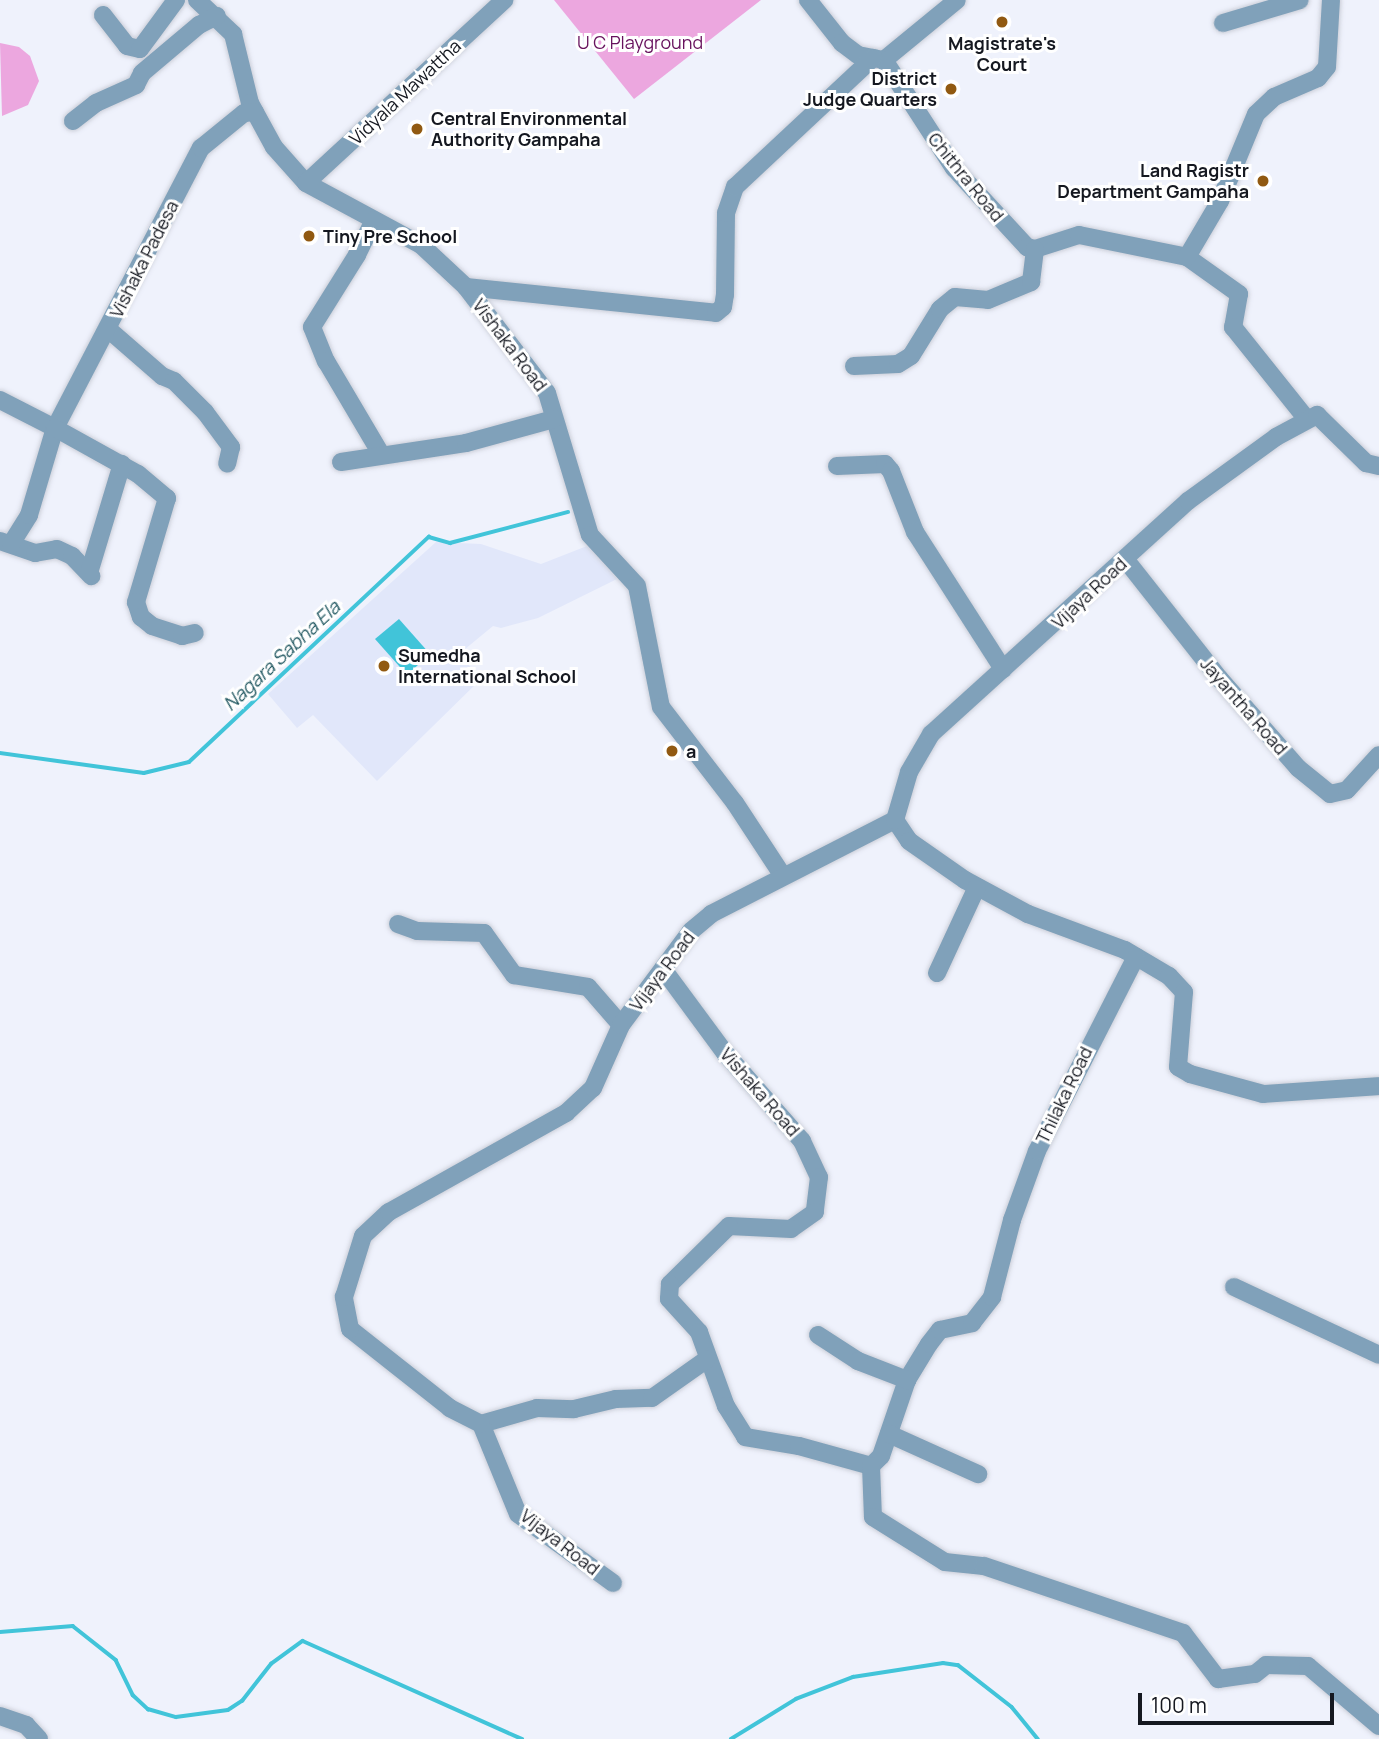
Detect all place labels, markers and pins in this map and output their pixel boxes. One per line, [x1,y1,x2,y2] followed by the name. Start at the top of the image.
[994,14,1010,30] marker: Magistrate's Court
[948,33,1056,76] place label: Magistrate's Court
[803,68,937,110] place label: District Judge Quarters
[943,81,959,97] marker: District Judge Quarters
[431,108,627,150] place label: Central Environmental Authority Gampaha
[409,121,425,137] marker: Central Environmental Authority Gampaha
[1057,160,1249,202] place label: Land Ragistr Department Gampaha
[1255,173,1271,189] marker: Land Ragistr Department Gampaha
[323,225,457,247] place label: Tiny Pre School
[301,228,317,244] marker: Tiny Pre School
[398,645,576,688] place label: Sumedha International School
[376,658,392,674] marker: Sumedha International School
[686,740,696,762] place label: a
[664,743,680,759] marker: a

